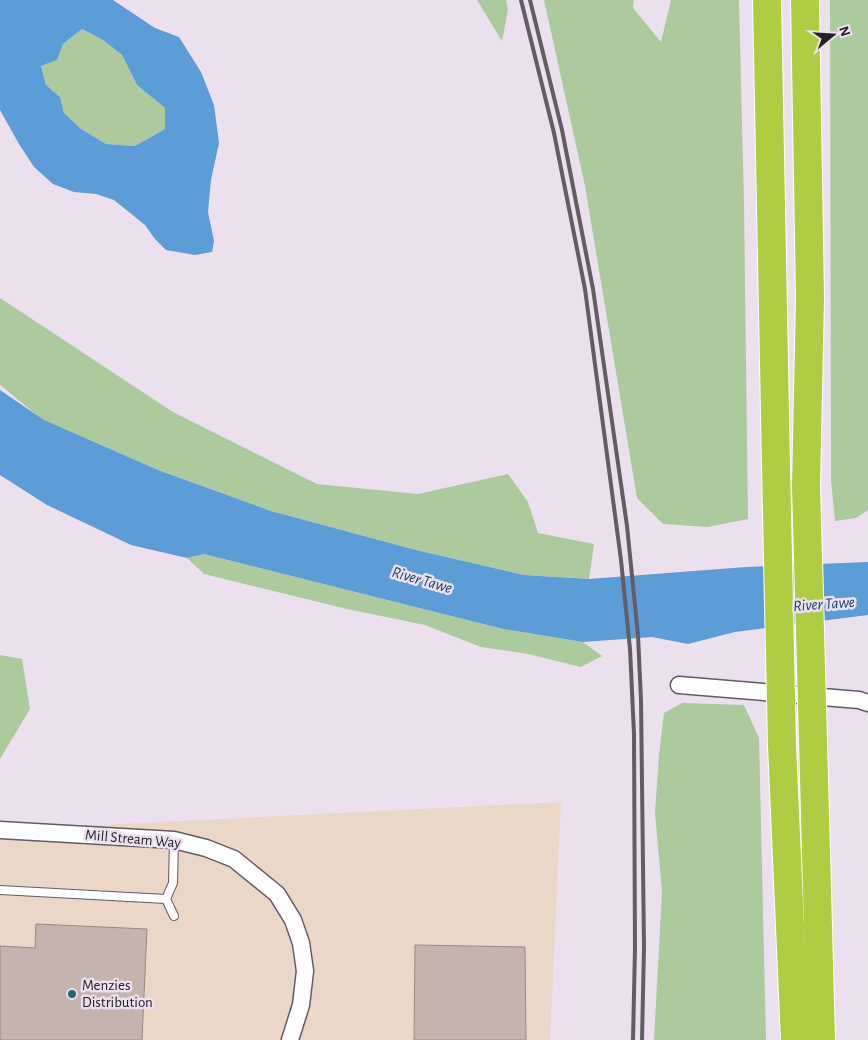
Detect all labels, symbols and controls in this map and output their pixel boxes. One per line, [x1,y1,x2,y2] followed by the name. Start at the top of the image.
[808,10,858,60] north arrow
[836,24,853,38] text: N
[390,564,454,596] water label: River Tawe
[793,594,855,614] water label: River Tawe
[85,827,182,851] street label: Mill Stream Way
[82,978,153,1010] place label: Menzies Distribution
[66,988,78,1000] marker: Menzies Distribution

